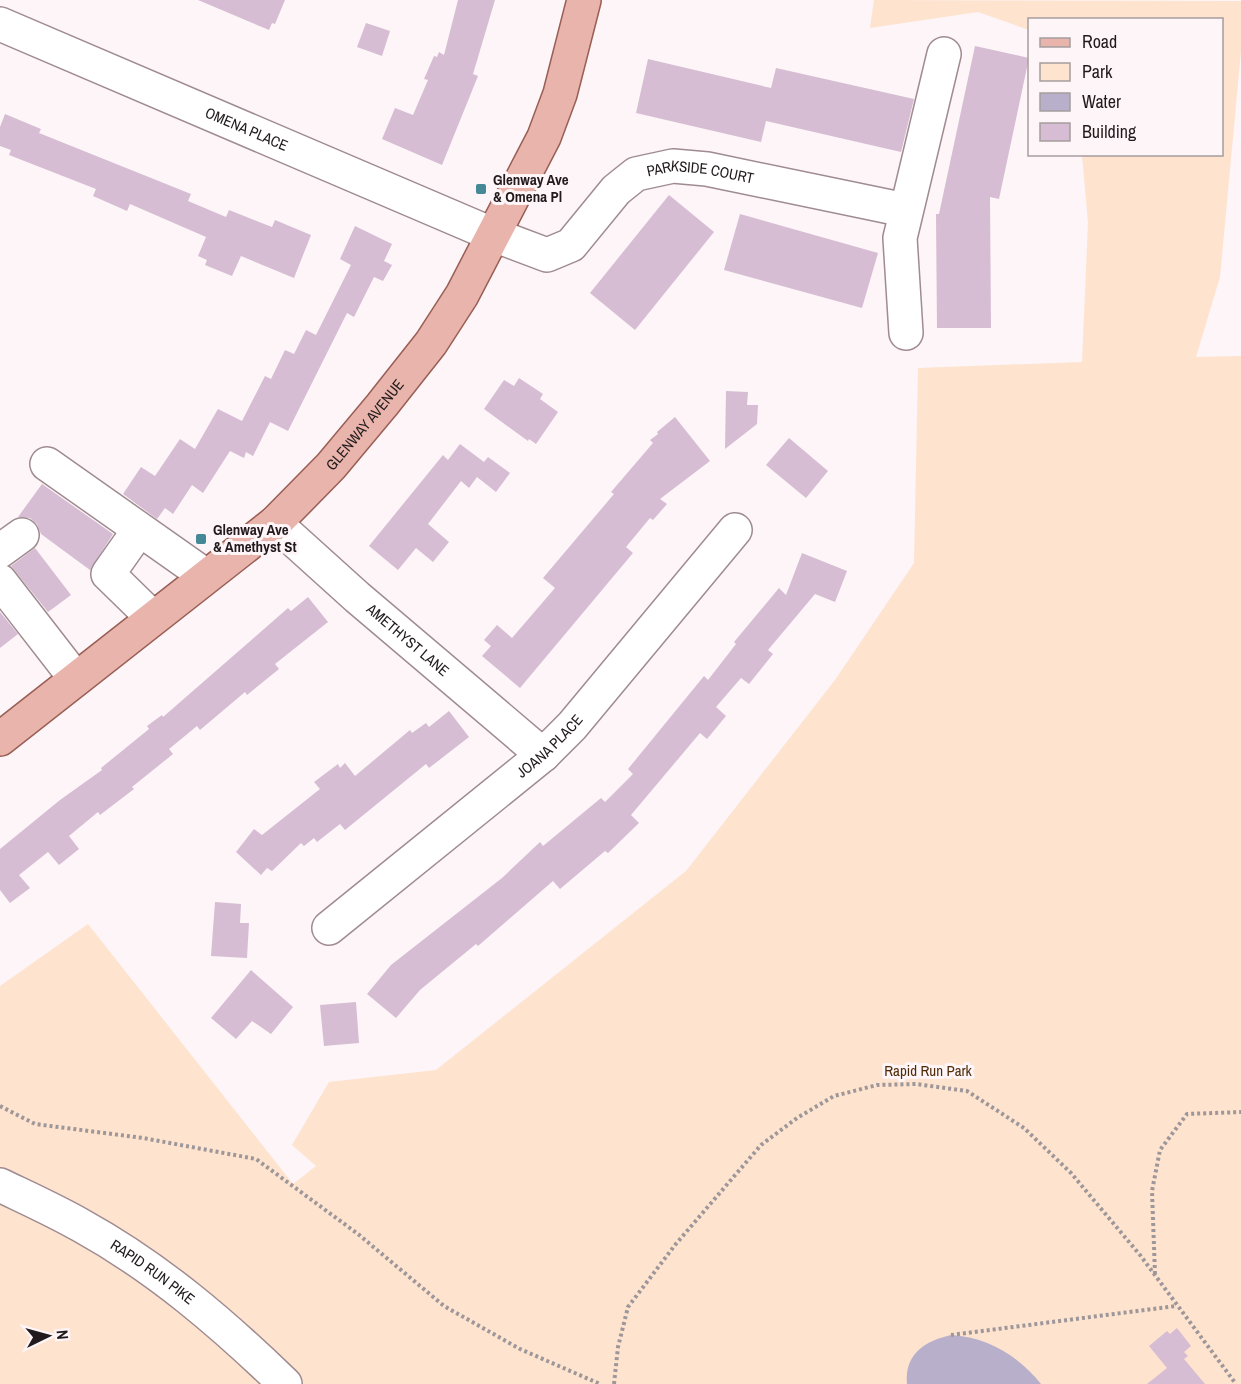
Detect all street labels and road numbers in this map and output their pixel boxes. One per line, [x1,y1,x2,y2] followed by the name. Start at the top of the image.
[202,102,291,156] street label: OMENA PLACE
[645,155,756,189] street label: PARKSIDE COURT
[321,375,409,475] street label: GLENWAY AVENUE
[361,598,454,681] street label: AMETHYST LANE
[512,710,587,782] street label: JOANA PLACE
[107,1234,199,1309] street label: RAPID RUN PIKE

